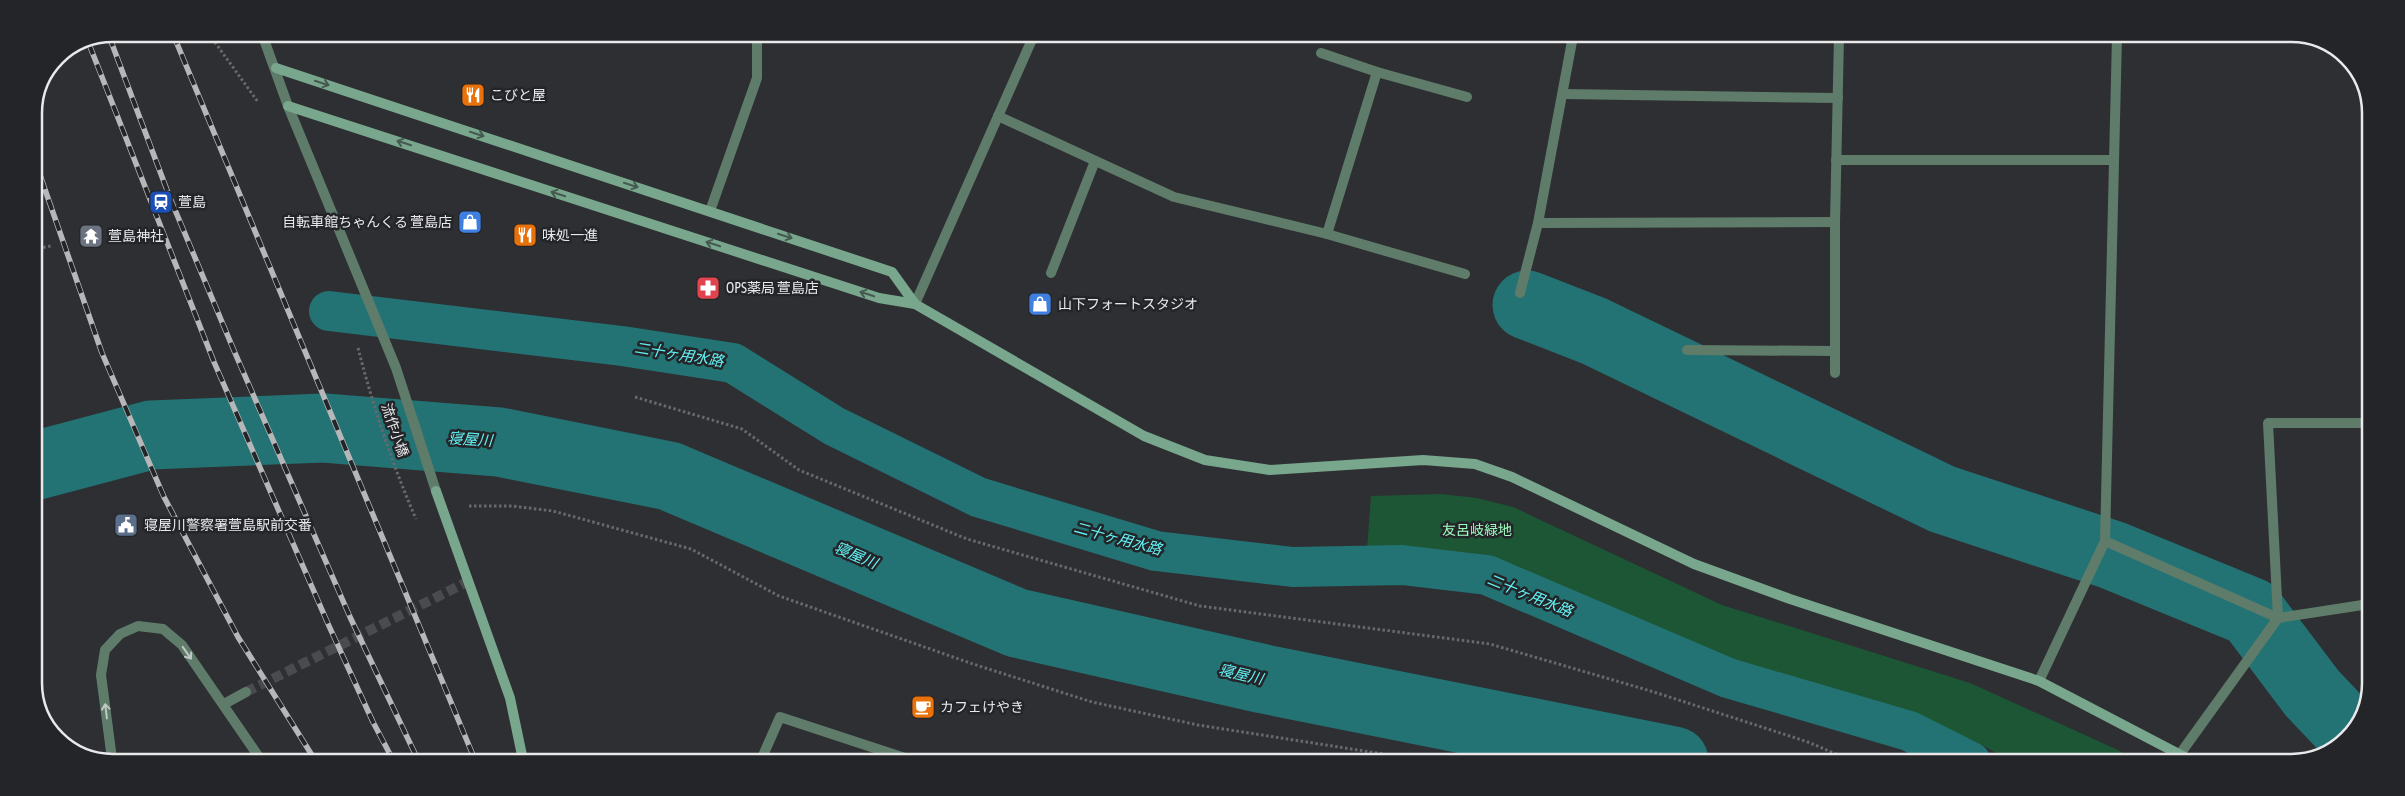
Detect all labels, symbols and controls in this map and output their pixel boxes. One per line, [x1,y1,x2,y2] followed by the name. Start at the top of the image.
[314,79,330,88] one-way arrow
[460,82,486,108] restaurant icon: こびと屋
[490,87,546,103] place label: こびと屋
[468,130,484,139] one-way arrow
[396,138,412,147] one-way arrow
[623,181,639,191] one-way arrow
[551,188,567,198] one-way arrow
[148,189,174,215] station icon: 萱島
[178,194,206,210] place label: 萱島
[457,209,483,235] shop icon: 自転車館ちゃんくる 萱島店
[282,214,452,230] place label: 自転車館ちゃんくる 萱島店
[512,222,538,248] restaurant icon: 味処一進
[78,223,104,249] temple icon: 萱島神社
[542,227,598,243] place label: 味処一進
[108,228,164,244] place label: 萱島神社
[777,232,793,242] one-way arrow
[705,239,721,248] one-way arrow
[695,275,721,301] pharmacy icon: OPS薬局 萱島店
[726,280,819,296] place label: OPS薬局 萱島店
[860,289,876,298] one-way arrow
[1027,291,1053,317] shop icon: 山下フォートスタジオ
[1058,296,1198,312] place label: 山下フォートスタジオ
[633,339,727,370] water label: 二十ヶ用水路
[378,401,412,459] street label: 流作小橋
[447,429,495,449] water label: 寝屋川
[113,512,139,538] public building icon: 寝屋川警察署萱島駅前交番
[144,517,312,533] place label: 寝屋川警察署萱島駅前交番
[1072,518,1166,558] water label: 二十ヶ用水路
[1442,522,1512,538] park label: 友呂岐緑地
[832,538,882,572] water label: 寝屋川
[1485,570,1577,620] water label: 二十ヶ用水路
[182,646,192,660] one-way arrow
[1217,661,1267,688] water label: 寝屋川
[910,694,936,720] cafe icon: カフェけやき
[940,699,1024,715] place label: カフェけやき
[101,703,111,719] one-way arrow

